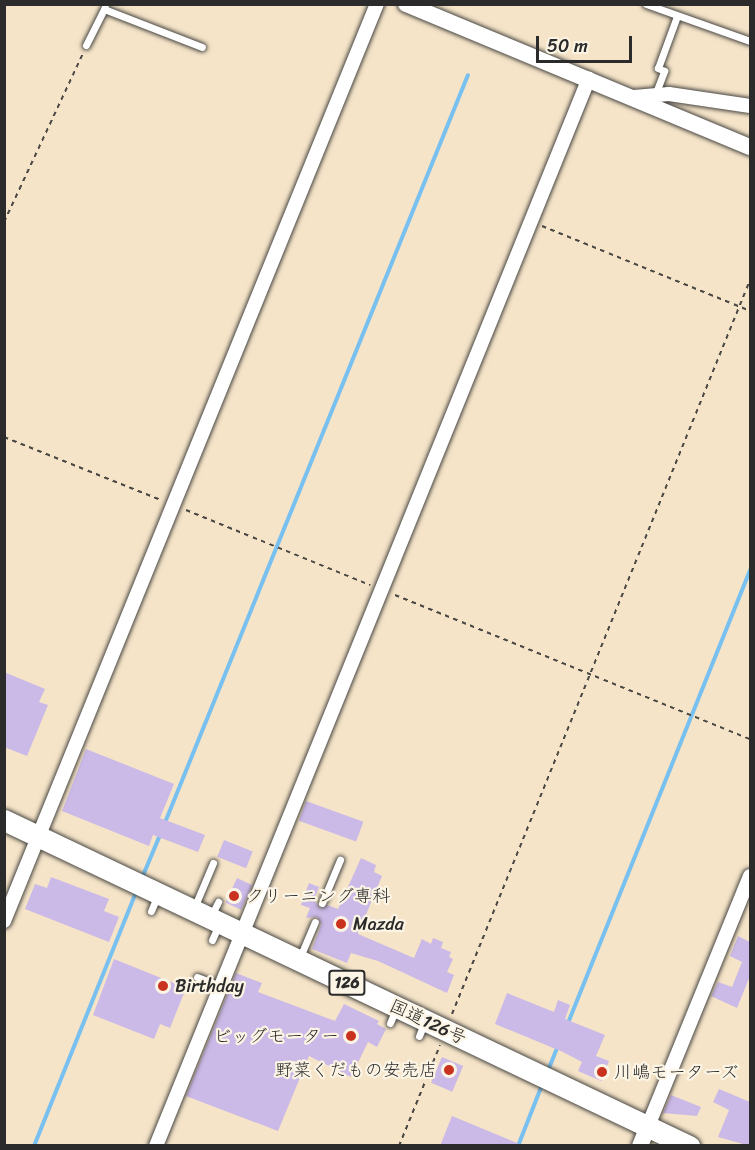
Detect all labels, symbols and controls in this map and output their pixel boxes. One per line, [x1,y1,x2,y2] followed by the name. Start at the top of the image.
[539,24,635,62] scale bar
[547,30,588,62] text: 50 m
[246,885,390,907] place label: クリーニング専科
[227,889,241,903] marker: クリーニング専科
[353,913,404,935] place label: Mazda
[334,917,348,931] marker: Mazda
[328,970,366,996] road number: 126
[175,975,244,997] place label: Birthday
[156,979,170,993] marker: Birthday
[386,995,470,1049] street label: 国道126号
[213,1025,339,1047] place label: ビッグモーター
[344,1029,358,1043] marker: ビッグモーター
[275,1059,437,1081] place label: 野菜くだもの安売店
[614,1061,740,1083] place label: 川嶋モーターズ
[442,1063,456,1077] marker: 野菜くだもの安売店
[595,1065,609,1079] marker: 川嶋モーターズ

